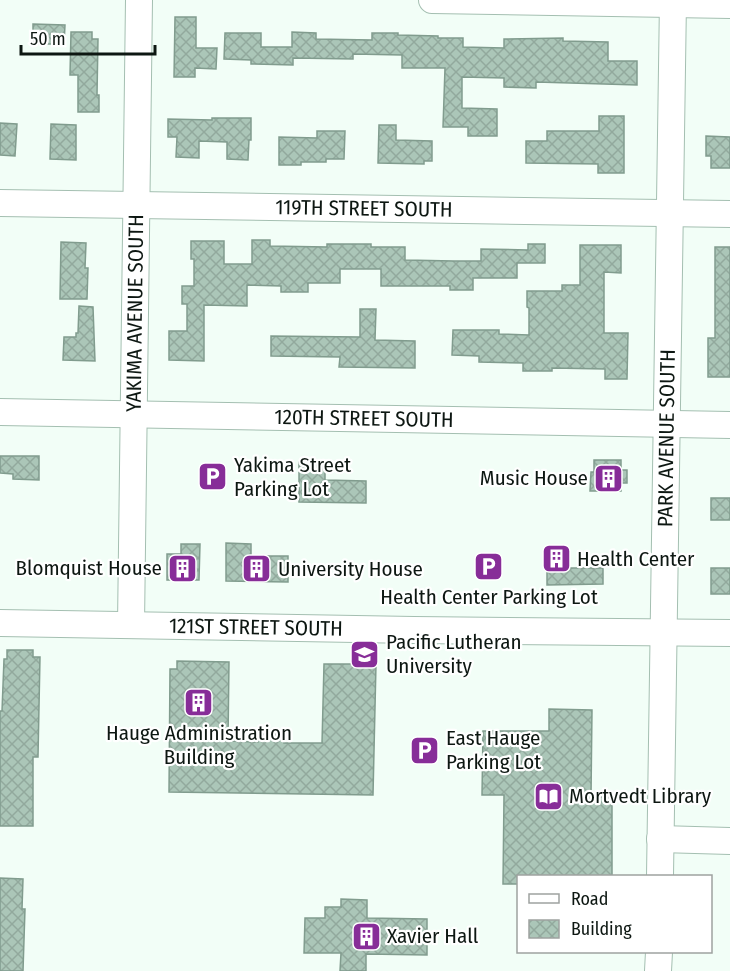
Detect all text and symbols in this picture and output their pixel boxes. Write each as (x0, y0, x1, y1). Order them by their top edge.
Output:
scale bar (21, 18, 154, 56)
text: 50 m (30, 28, 66, 50)
street label: 119TH STREET SOUTH (275, 194, 453, 223)
street label: YAKIMA AVENUE SOUTH (121, 214, 149, 412)
street label: PARK AVENUE SOUTH (652, 349, 681, 527)
street label: 120TH STREET SOUTH (274, 404, 454, 433)
place label: Yakima Street Parking Lot (234, 452, 351, 502)
parking icon: Yakima Street Parking Lot (197, 461, 229, 493)
building icon: Music House (593, 462, 625, 494)
place label: Music House (480, 465, 588, 491)
building icon: Health Center (540, 543, 572, 575)
place label: Health Center (577, 546, 695, 572)
parking icon: Health Center Parking Lot (473, 550, 505, 582)
building icon: Blomquist House (167, 552, 199, 584)
building icon: University House (241, 553, 273, 585)
place label: Blomquist House (15, 555, 162, 581)
place label: University House (278, 556, 423, 582)
place label: Health Center Parking Lot (380, 584, 598, 610)
street label: 121ST STREET SOUTH (169, 613, 343, 642)
place label: Pacific Lutheran University (386, 629, 522, 679)
school or university icon: Pacific Lutheran University (349, 638, 381, 670)
building icon: Hauge Administration Building (183, 686, 215, 718)
place label: Hauge Administration Building (106, 720, 292, 770)
place label: East Hauge Parking Lot (446, 725, 541, 775)
parking icon: East Hauge Parking Lot (409, 734, 441, 766)
library icon: Mortvedt Library (532, 780, 564, 812)
place label: Mortvedt Library (569, 783, 712, 809)
legend (517, 875, 712, 953)
text: Road (571, 888, 608, 910)
text: Building (571, 918, 632, 940)
building icon: Xavier Hall (350, 920, 382, 952)
place label: Xavier Hall (387, 923, 479, 949)

